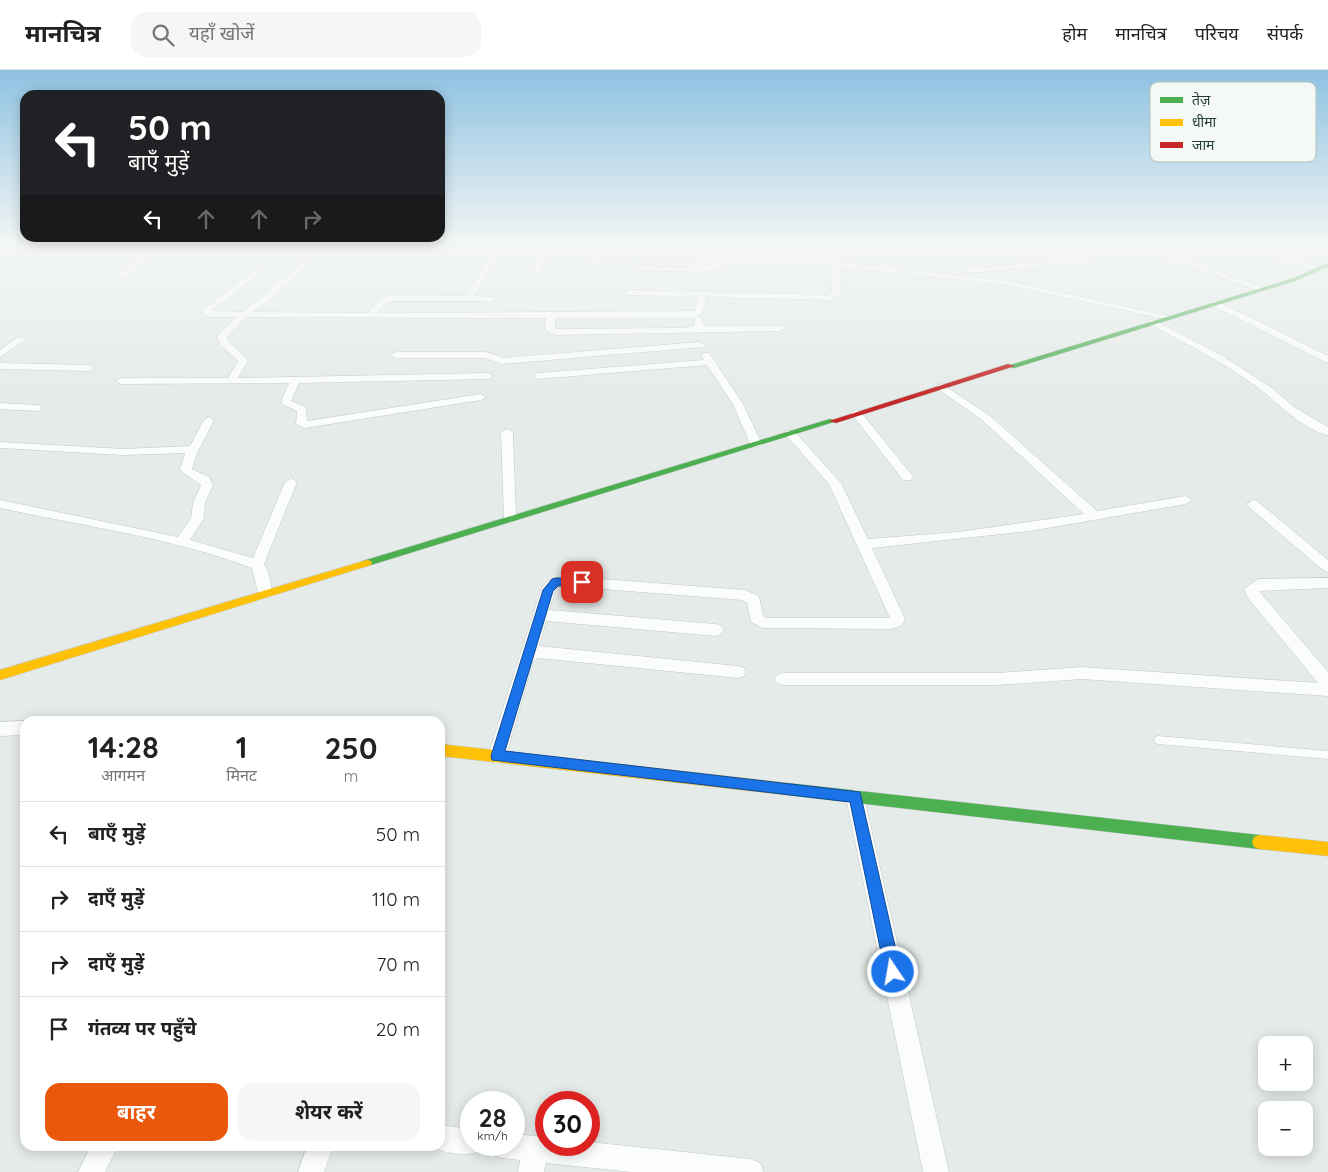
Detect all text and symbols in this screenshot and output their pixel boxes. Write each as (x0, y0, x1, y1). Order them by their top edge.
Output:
search box (131, 12, 481, 57)
text: मानचित्र (25, 18, 101, 48)
icon: search (149, 21, 177, 49)
text: यहाँ खोजें (189, 21, 254, 45)
text: होम (1062, 22, 1087, 45)
text: मानचित्र (1115, 22, 1167, 45)
text: परिचय (1195, 22, 1239, 45)
text: संपर्क (1267, 22, 1303, 45)
legend (1150, 82, 1316, 162)
text: तेज़ (1192, 91, 1211, 109)
text: 50 m (128, 105, 212, 149)
icon: left (45, 110, 110, 175)
text: धीमा (1192, 113, 1217, 131)
text: जाम (1192, 136, 1215, 154)
text: बाएँ मुड़ें (128, 148, 189, 176)
icon: left (139, 205, 167, 233)
icon: ahead (192, 205, 220, 233)
icon: ahead (245, 205, 273, 233)
icon: right (298, 205, 326, 233)
pin (561, 561, 603, 603)
icon: arrive (568, 568, 596, 596)
text: 14:28 (88, 728, 159, 766)
text: 1 (236, 728, 247, 766)
text: 250 (325, 729, 377, 767)
text: आगमन (101, 765, 145, 785)
text: मिनट (226, 765, 257, 785)
text: m (344, 766, 358, 786)
icon: left (45, 820, 73, 848)
text: बाएँ मुड़ें (88, 821, 145, 845)
text: 50 m (376, 822, 420, 846)
icon: right (45, 885, 73, 913)
text: दाएँ मुड़ें (88, 886, 144, 910)
text: 110 m (372, 887, 420, 911)
position arrow (866, 945, 918, 997)
icon: right (45, 950, 73, 978)
text: दाएँ मुड़ें (88, 951, 144, 975)
text: 70 m (376, 952, 420, 976)
icon: arrive (45, 1015, 73, 1043)
text: गंतव्य पर पहुँचे (88, 1016, 196, 1040)
text: 20 m (376, 1017, 420, 1041)
map controls (1258, 1036, 1313, 1156)
button: + (1258, 1036, 1313, 1091)
button: बाहर (45, 1083, 228, 1141)
button: शेयर करें (238, 1083, 420, 1141)
speed limit sign: 30 (535, 1091, 600, 1156)
button: − (1258, 1101, 1313, 1156)
text: 28 (479, 1102, 506, 1133)
text: km/h (477, 1128, 508, 1143)

